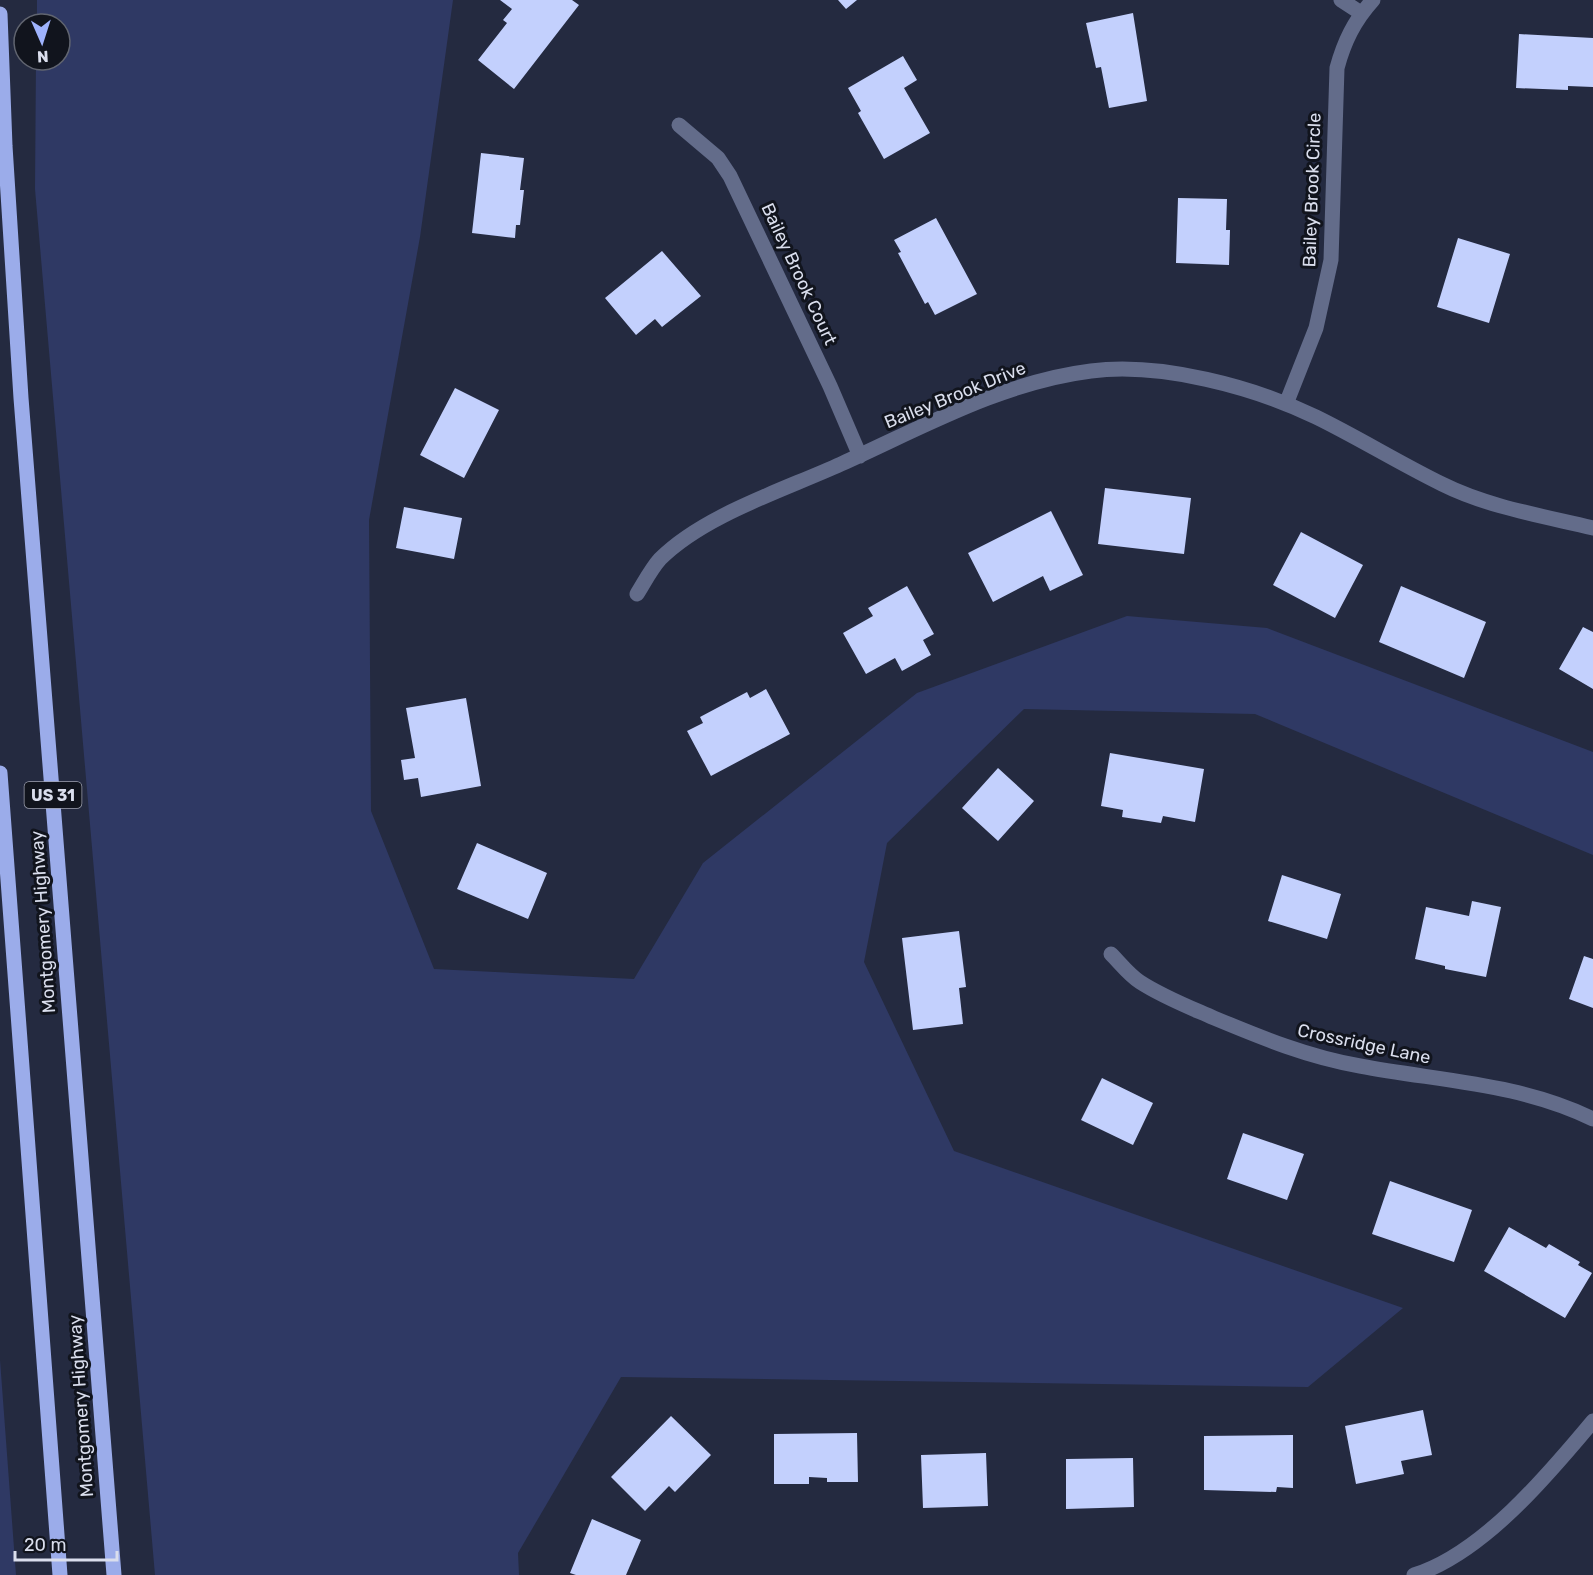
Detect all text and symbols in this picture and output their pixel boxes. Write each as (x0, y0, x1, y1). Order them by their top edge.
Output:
north arrow (12, 12, 72, 72)
text: N (37, 47, 49, 66)
street label: Bailey Brook Circle (1298, 112, 1326, 268)
street label: Bailey Brook Court (756, 199, 842, 349)
street label: Bailey Brook Drive (881, 357, 1029, 433)
road number: US 31 (25, 782, 82, 808)
street label: Montgomery Highway (26, 830, 60, 1014)
street label: Crossridge Lane (1295, 1019, 1433, 1069)
street label: Montgomery Highway (64, 1314, 98, 1498)
scale bar (15, 1524, 117, 1562)
text: 20 m (24, 1534, 66, 1556)

